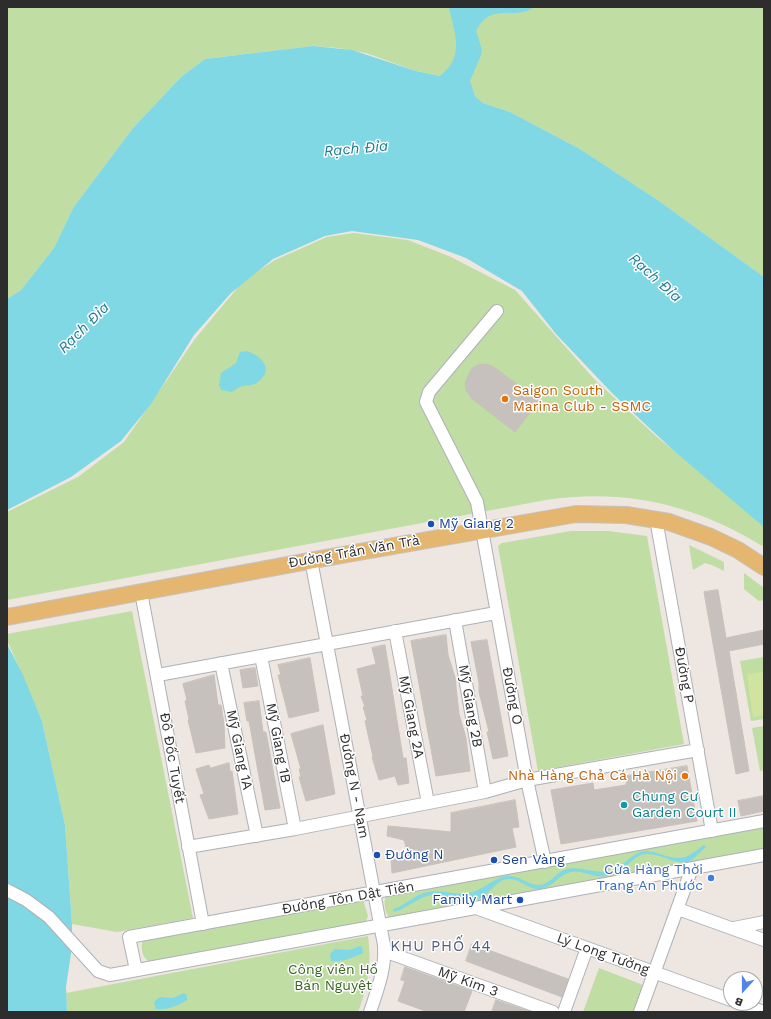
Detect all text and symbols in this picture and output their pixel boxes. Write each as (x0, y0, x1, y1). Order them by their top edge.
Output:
water label: Rạch Đỉa (323, 137, 389, 161)
water label: Rạch Đỉa (625, 250, 685, 306)
water label: Rạch Đỉa (55, 299, 113, 357)
place label: Saigon South Marina Club - SSMC (513, 383, 651, 416)
marker: Saigon South Marina Club - SSMC (500, 394, 510, 404)
place label: Mỹ Giang 2 (439, 516, 514, 532)
marker: Mỹ Giang 2 (426, 519, 436, 529)
street label: Đường Trần Văn Trà (287, 532, 421, 572)
street label: Đường P (671, 646, 697, 704)
street label: Mỹ Giang 2B (454, 663, 486, 749)
street label: Đường O (498, 666, 526, 726)
street label: Mỹ Giang 2A (395, 674, 427, 760)
street label: Mỹ Giang 1B (262, 702, 294, 784)
street label: Mỹ Giang 1A (222, 708, 256, 792)
street label: Đô Đốc Tuyết (156, 711, 188, 805)
street label: Đường N - Nam (336, 732, 372, 840)
place label: Nhà Hàng Chả Cá Hà Nội (508, 768, 677, 784)
marker: Nhà Hàng Chả Cá Hà Nội (680, 771, 690, 781)
place label: Chung Cư Garden Court II (632, 789, 737, 822)
marker: Chung Cư Garden Court II (619, 800, 629, 810)
place label: Đường N (385, 847, 444, 863)
marker: Đường N (372, 850, 382, 860)
place label: Sen Vàng (502, 852, 565, 868)
marker: Sen Vàng (489, 855, 499, 865)
place label: Cửa Hàng Thời Trang An Phước (596, 862, 703, 894)
marker: Cửa Hàng Thời Trang An Phước (706, 873, 716, 883)
street label: Đường Tôn Dật Tiên (281, 878, 415, 918)
place label: Family Mart (432, 892, 512, 908)
marker: Family Mart (515, 895, 525, 905)
street label: Lý Long Tường (554, 929, 652, 979)
district label: KHU PHỐ 44 (390, 938, 492, 956)
park label: Công viên Hồ Bán Nguyệt (288, 962, 378, 994)
street label: Mỹ Kim 3 (435, 963, 501, 1001)
north arrow (723, 971, 763, 1011)
text: B (733, 994, 745, 1009)

